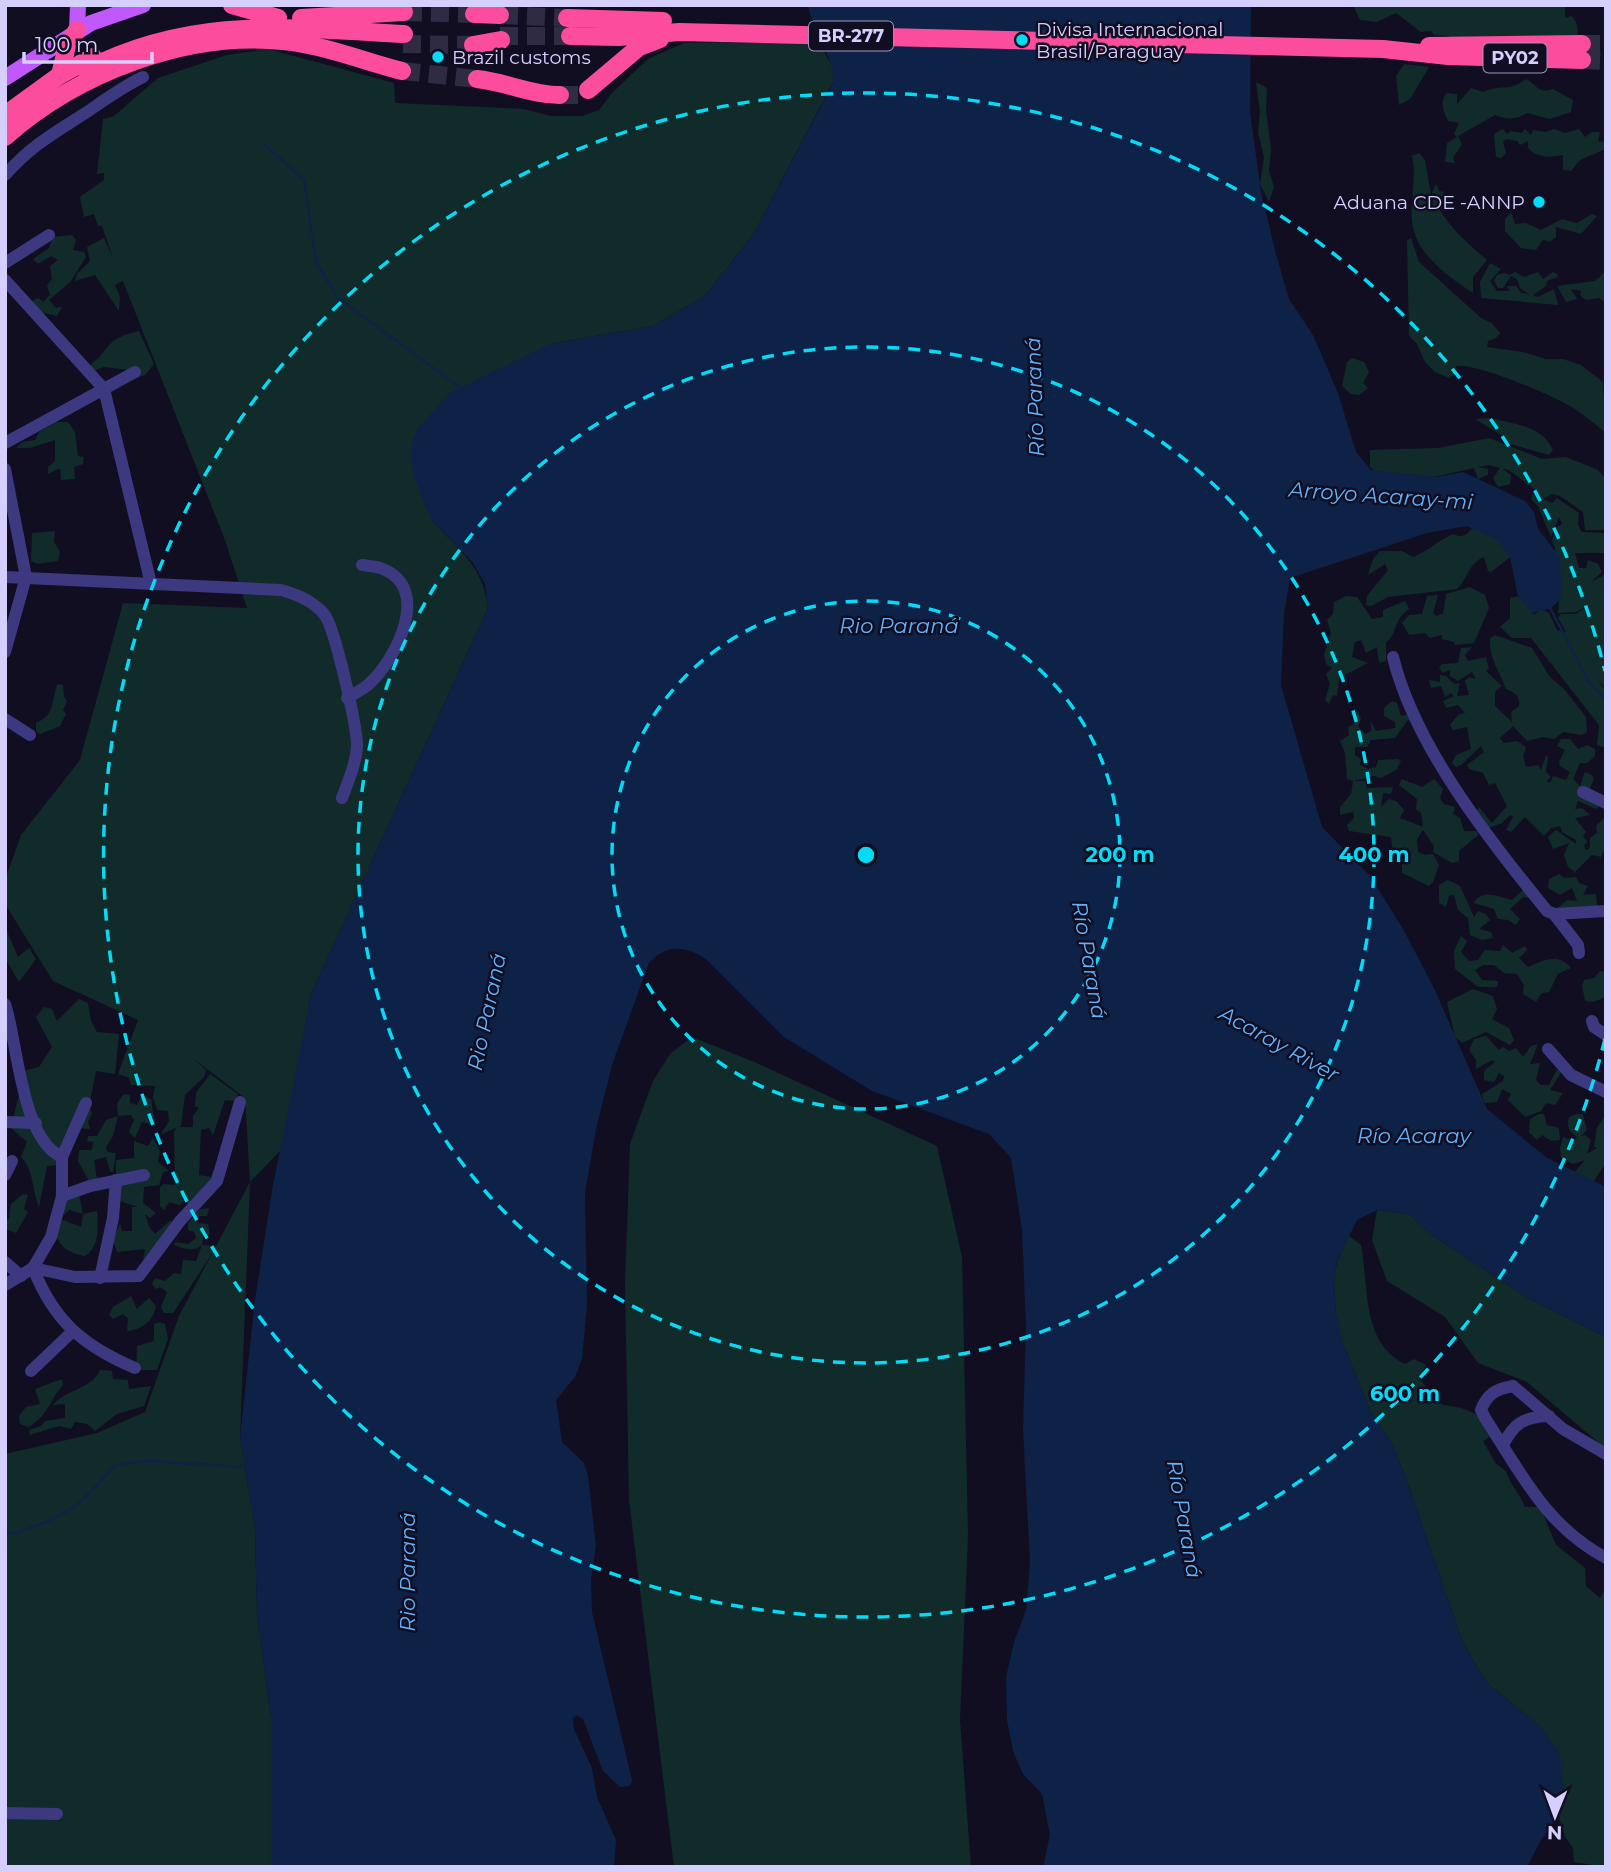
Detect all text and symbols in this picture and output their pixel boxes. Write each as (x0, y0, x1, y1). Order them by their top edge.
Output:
place label: Divisa Internacional Brasil/Paraguay (1036, 18, 1223, 63)
scale bar (24, 21, 152, 65)
road number: BR-277 (809, 22, 893, 51)
text: 100 m (35, 32, 98, 57)
marker: Divisa Internacional Brasil/Paraguay (1014, 32, 1030, 48)
road number: PY02 (1484, 44, 1546, 72)
place label: Brazil customs (452, 46, 591, 69)
marker: Brazil customs (430, 49, 446, 65)
place label: Aduana CDE -ANNP (1334, 191, 1525, 214)
marker: Aduana CDE -ANNP (1531, 194, 1547, 210)
water label: Río Paraná (1020, 337, 1049, 457)
water label: Arroyo Acaray-mi (1286, 476, 1474, 514)
water label: Rio Paraná (839, 613, 959, 638)
text: 200 m (1086, 842, 1154, 867)
text: 400 m (1339, 842, 1409, 867)
centre of rings (854, 843, 878, 867)
water label: Río Paraná (1067, 899, 1112, 1021)
water label: Rio Paraná (462, 951, 511, 1073)
water label: Acaray River (1213, 999, 1344, 1087)
water label: Río Acaray (1357, 1123, 1473, 1148)
text: 600 m (1370, 1381, 1440, 1406)
water label: Río Paraná (1162, 1458, 1207, 1580)
water label: Rio Paraná (395, 1512, 420, 1632)
north arrow (1520, 1781, 1590, 1851)
text: N (1547, 1821, 1563, 1844)

